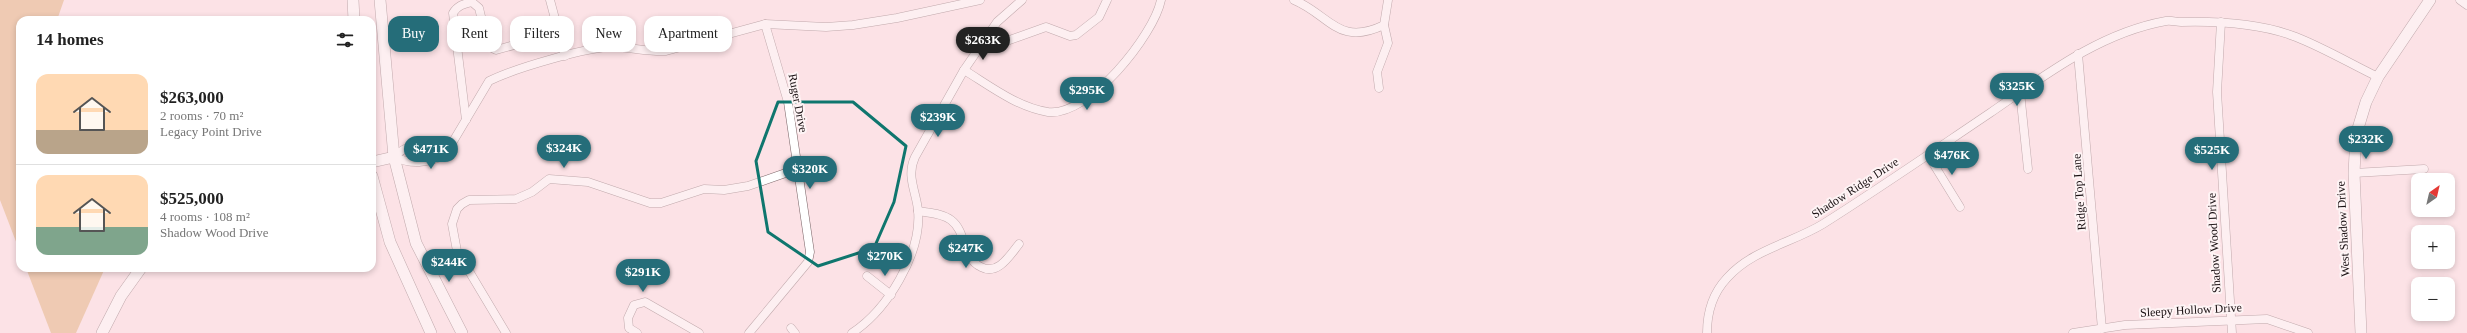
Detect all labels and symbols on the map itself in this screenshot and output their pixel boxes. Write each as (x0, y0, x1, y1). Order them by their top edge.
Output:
pin: $263K (955, 27, 1011, 61)
street label: Ruger Drive (785, 72, 811, 134)
pin: $325K (1989, 73, 2045, 107)
pin: $295K (1059, 77, 1115, 111)
pin: $239K (910, 104, 966, 138)
pin: $232K (2338, 126, 2394, 160)
pin: $324K (536, 135, 592, 169)
pin: $471K (403, 136, 459, 170)
pin: $525K (2184, 137, 2240, 171)
pin: $476K (1924, 142, 1980, 176)
street label: Ridge Top Lane (2069, 153, 2089, 231)
street label: Shadow Ridge Drive (1809, 155, 1901, 221)
pin: $320K (782, 156, 838, 190)
north arrow (2411, 173, 2455, 217)
street label: West Shadow Drive (2334, 181, 2352, 277)
street label: Shadow Wood Drive (2204, 193, 2224, 293)
pin: $247K (938, 235, 994, 269)
pin: $270K (857, 243, 913, 277)
pin: $244K (421, 249, 477, 283)
pin: $291K (615, 259, 671, 293)
street label: Sleepy Hollow Drive (2140, 300, 2242, 320)

